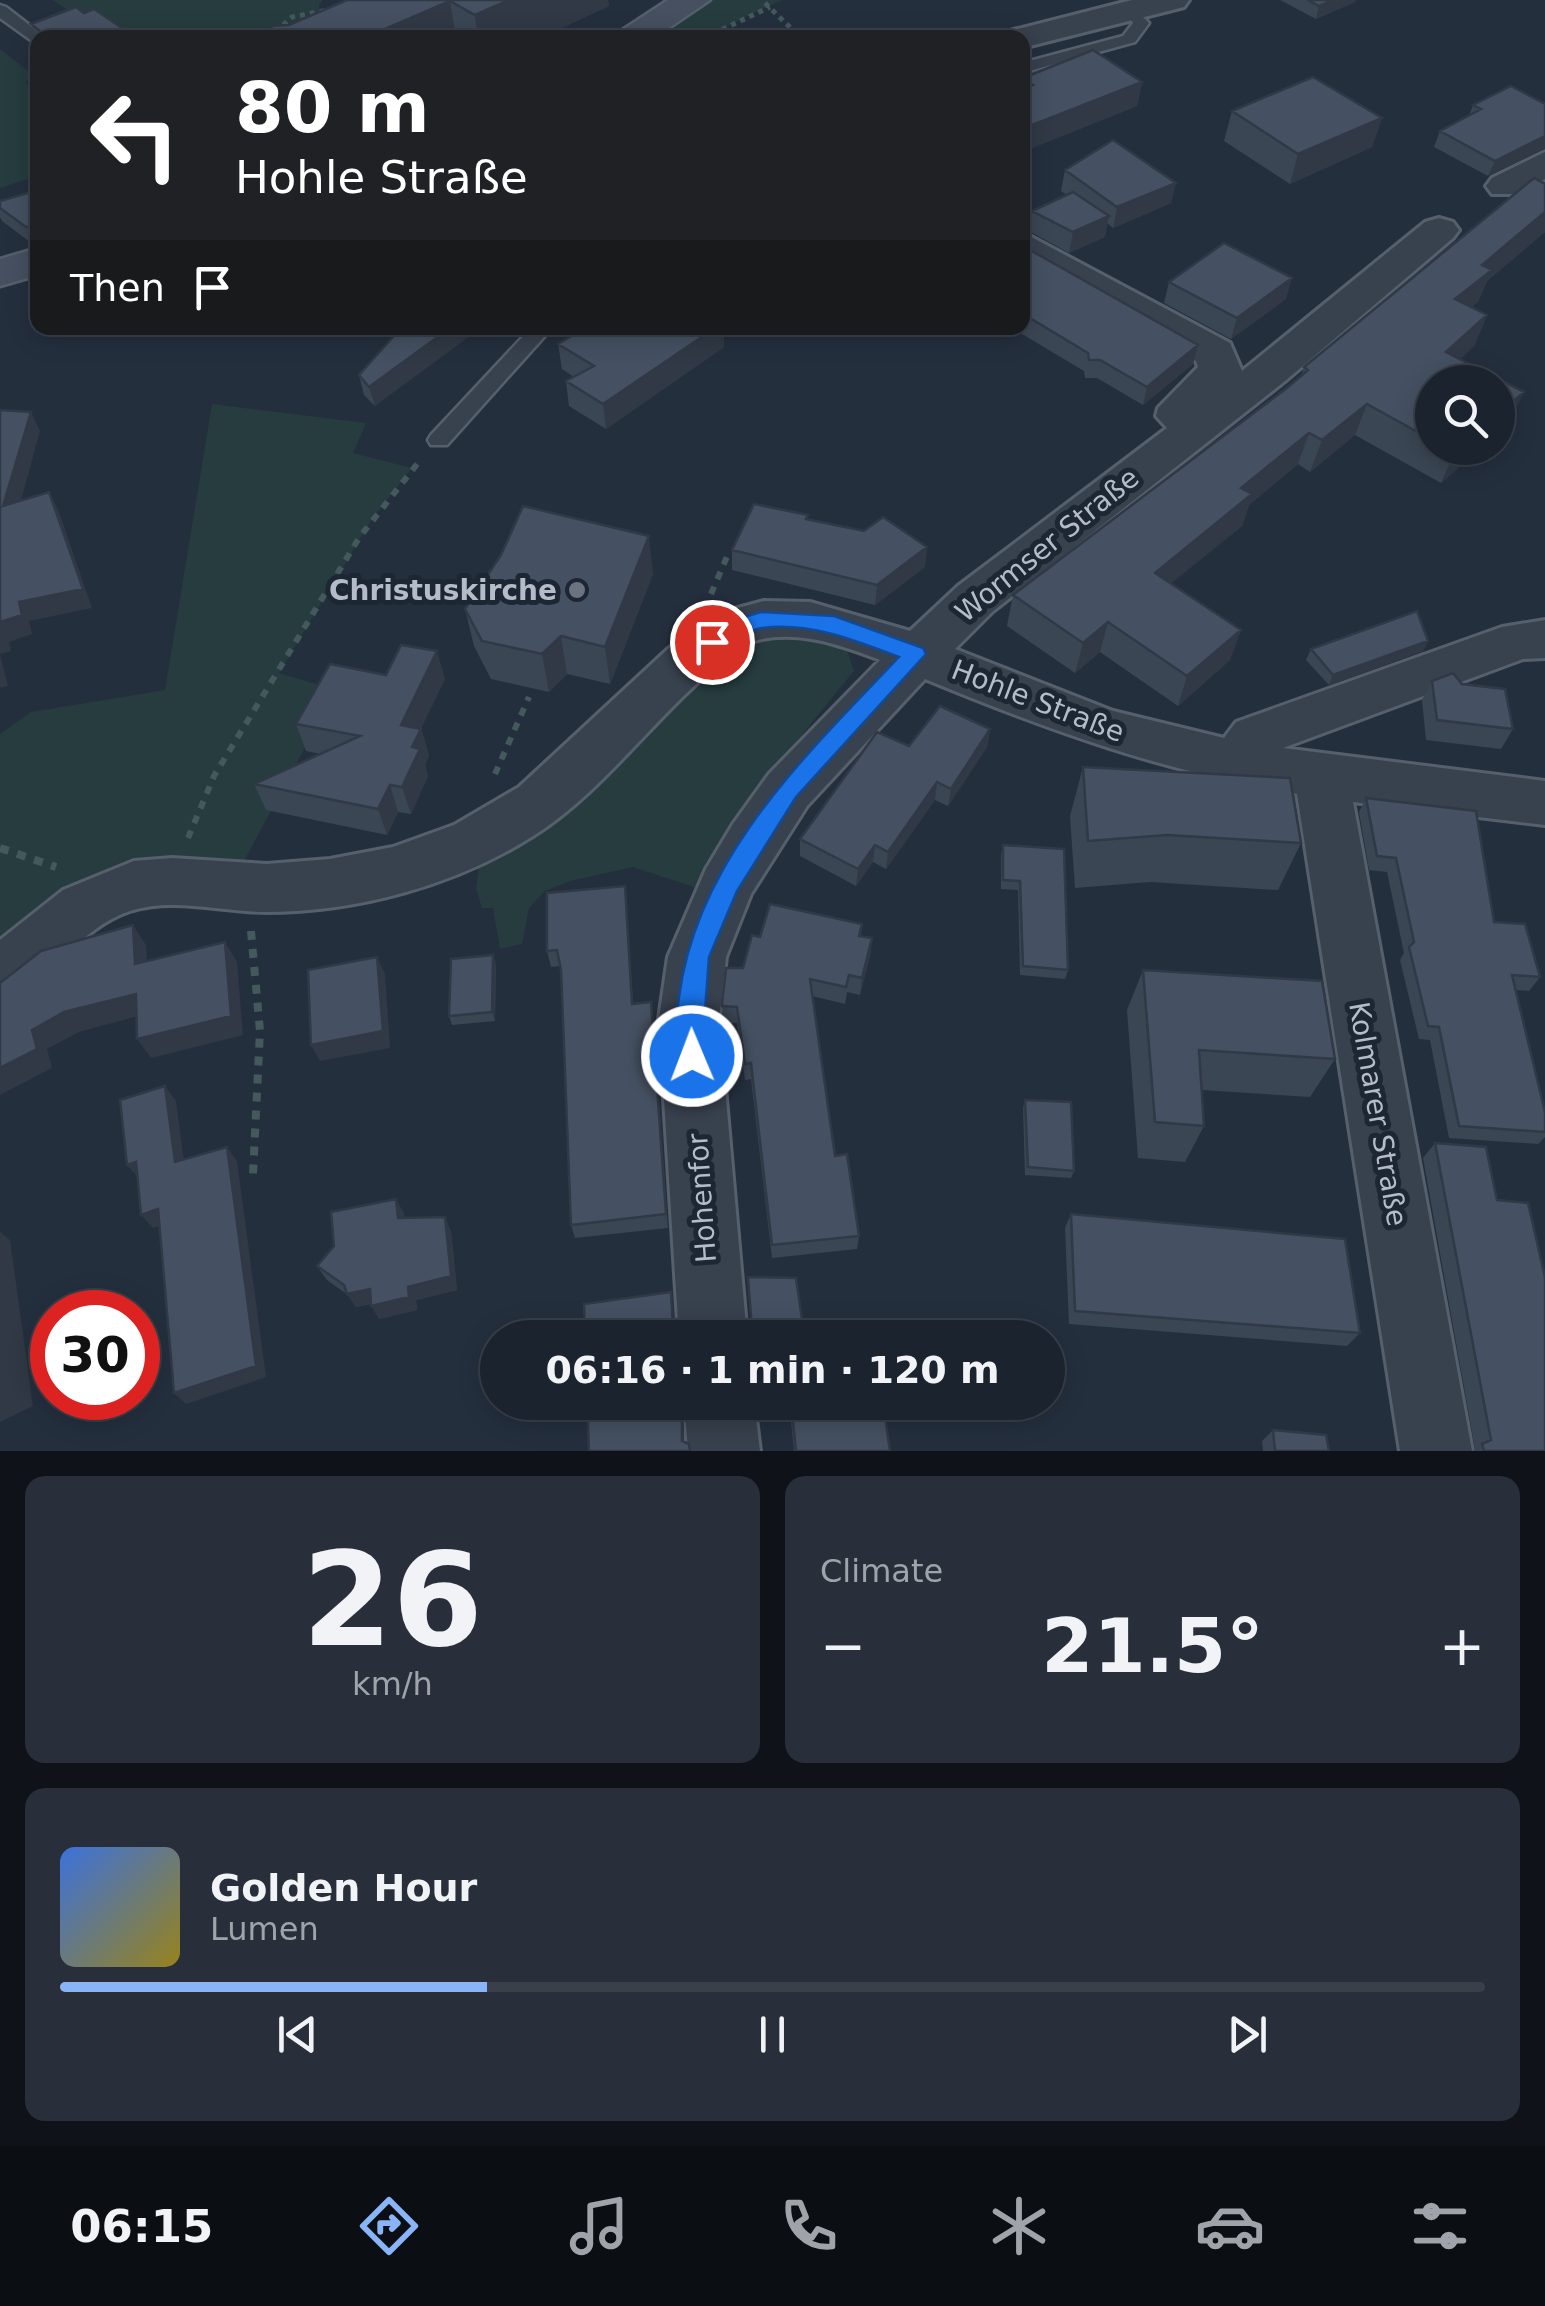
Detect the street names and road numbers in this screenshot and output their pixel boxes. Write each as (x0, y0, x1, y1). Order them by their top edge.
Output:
street label: Wormser Straße (949, 461, 1145, 629)
street label: Hohle Straße (947, 653, 1129, 749)
street label: Kolmarer Straße (1342, 999, 1414, 1229)
street label: Hohenfor (681, 1132, 723, 1264)

